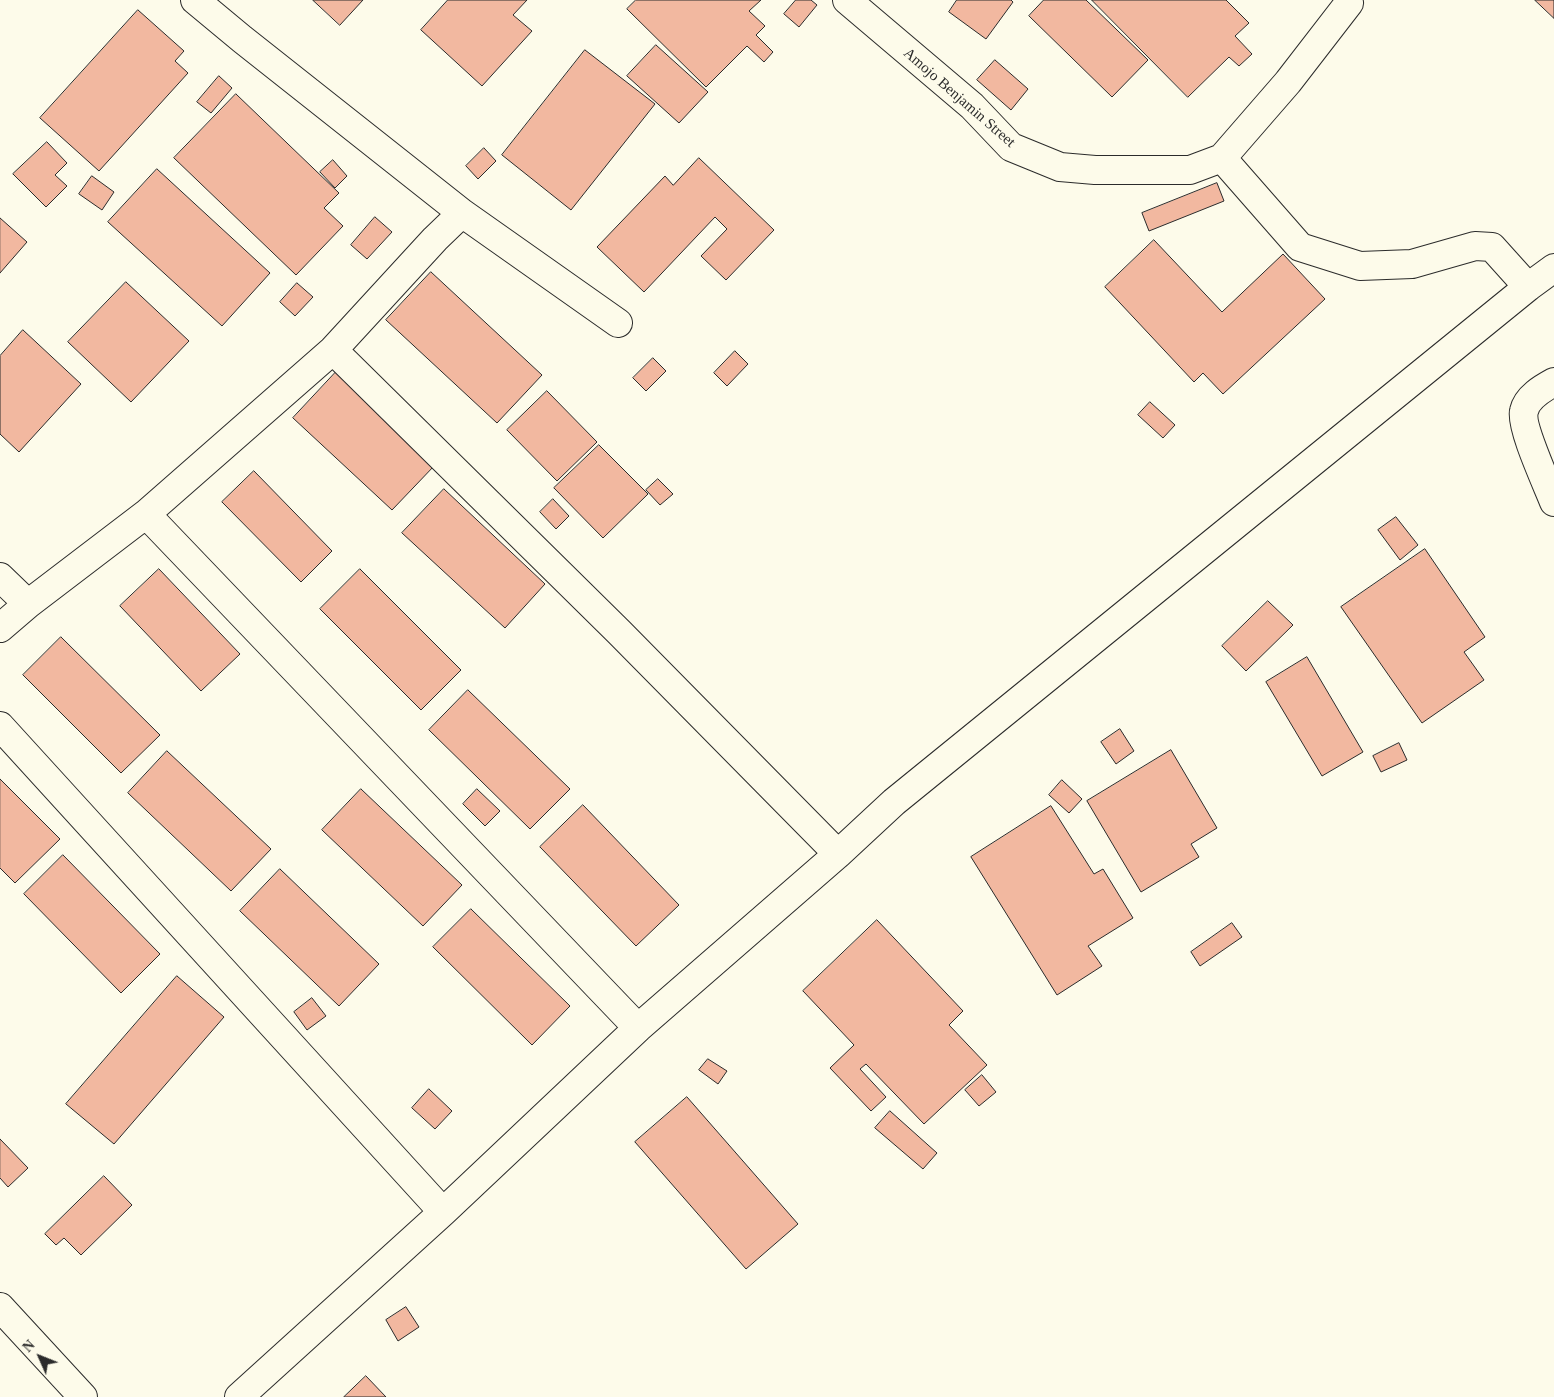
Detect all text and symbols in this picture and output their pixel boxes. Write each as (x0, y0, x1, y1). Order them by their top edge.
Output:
street label: Amojo Benjamin Street (899, 44, 1019, 152)
north arrow (15, 1332, 65, 1382)
text: N (20, 1337, 38, 1355)

